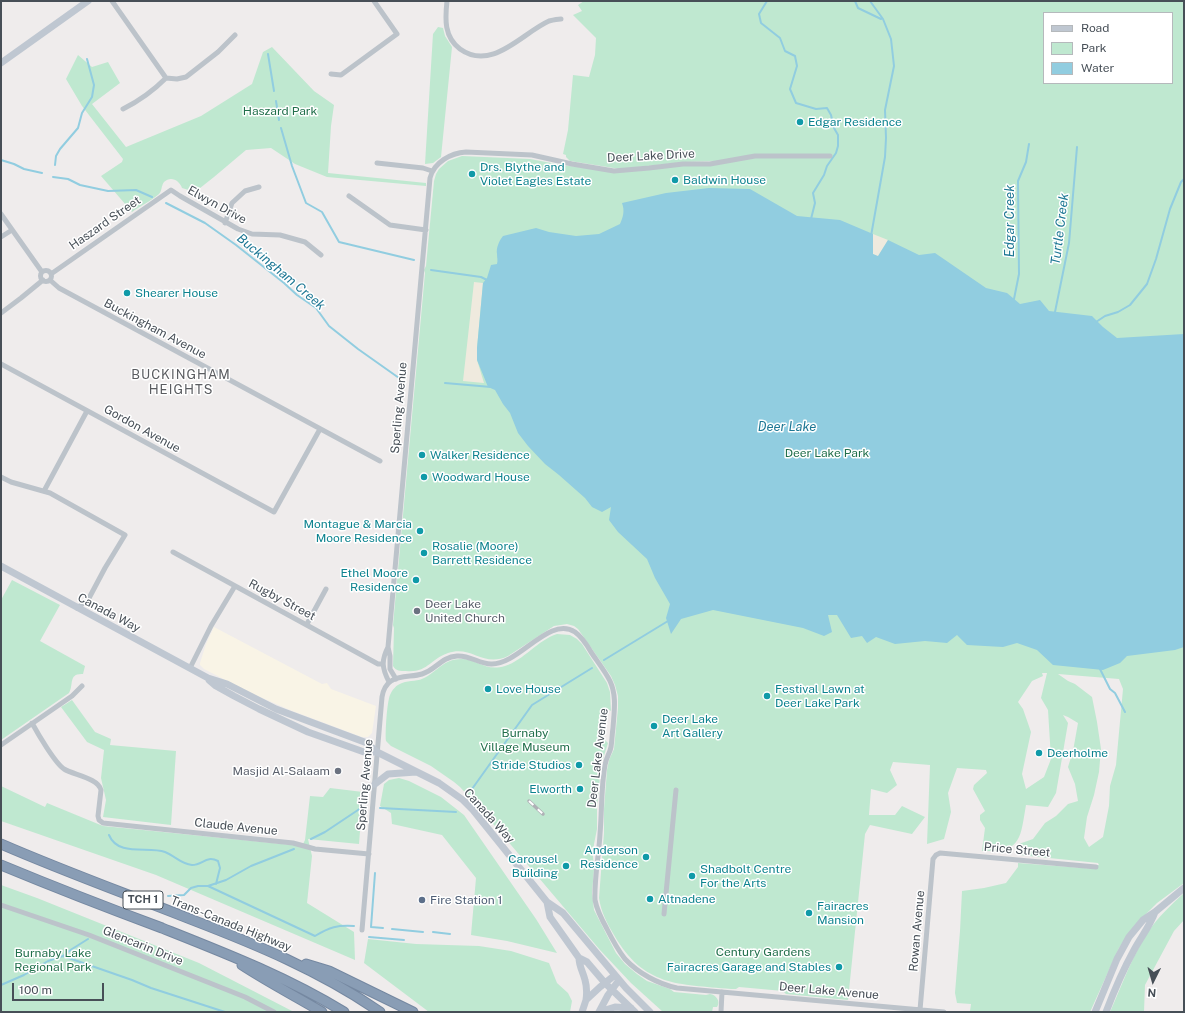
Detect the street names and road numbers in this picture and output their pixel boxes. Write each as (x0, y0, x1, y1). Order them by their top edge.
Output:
street label: Deer Lake Drive (607, 147, 695, 165)
street label: Elwyn Drive (185, 183, 249, 227)
street label: Haszard Street (66, 193, 144, 253)
street label: Buckingham Avenue (101, 296, 209, 362)
street label: Sperling Avenue (388, 362, 410, 454)
street label: Gordon Avenue (101, 402, 183, 456)
street label: Rugby Street (246, 576, 318, 624)
street label: Canada Way (75, 590, 143, 636)
street label: Deer Lake Avenue (585, 707, 611, 809)
street label: Sperling Avenue (354, 739, 376, 831)
street label: Canada Way (461, 786, 517, 846)
street label: Claude Avenue (194, 815, 278, 839)
street label: Price Street (983, 840, 1051, 860)
street label: Rowan Avenue (906, 890, 928, 972)
road number: TCH 1 (123, 891, 163, 909)
street label: Trans-Canada Highway (168, 893, 294, 955)
street label: Glencarin Drive (101, 923, 185, 969)
street label: Deer Lake Avenue (778, 979, 880, 1003)

